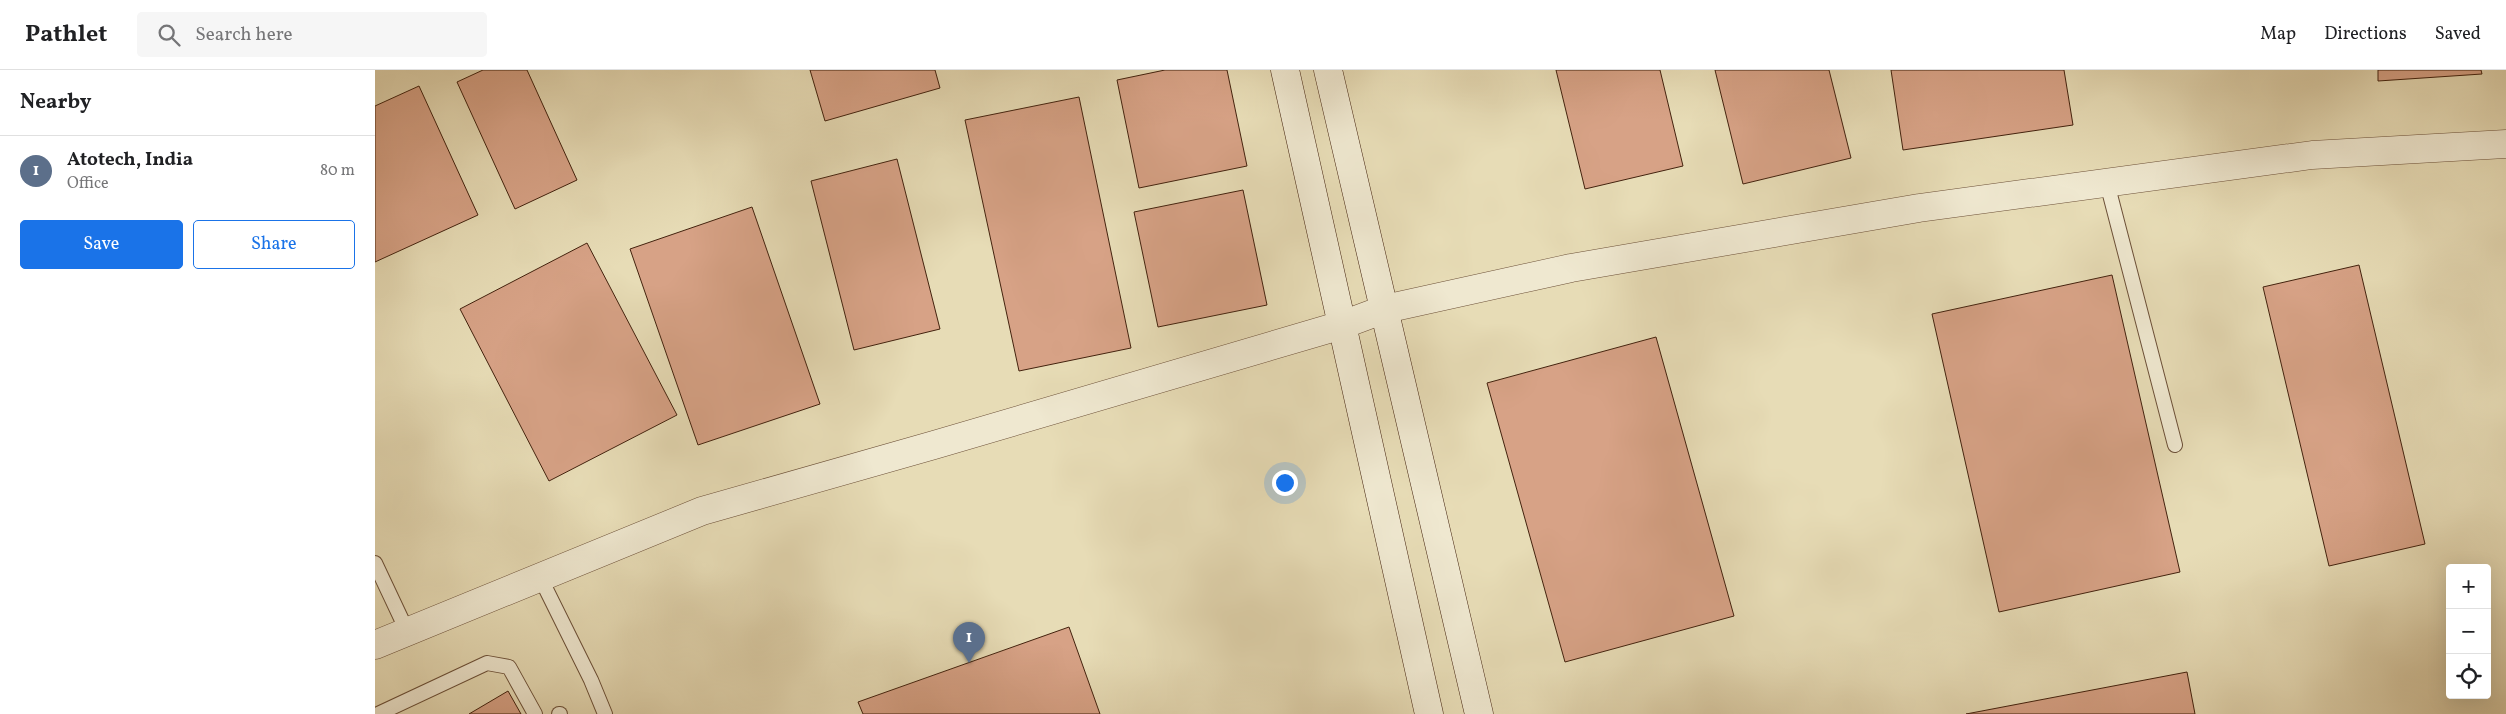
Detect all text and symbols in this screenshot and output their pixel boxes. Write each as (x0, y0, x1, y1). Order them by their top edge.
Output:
search box (137, 12, 487, 57)
text: Pathlet (25, 18, 107, 52)
icon: search (155, 21, 183, 49)
text: Search here (195, 22, 293, 48)
text: Map (2260, 22, 2296, 47)
text: Directions (2324, 22, 2407, 47)
text: Saved (2435, 22, 2481, 47)
text: Nearby (20, 88, 91, 117)
text: Atotech, India (67, 147, 193, 173)
text: 1 (33, 160, 39, 182)
text: 80 m (320, 160, 355, 182)
text: Office (67, 173, 109, 195)
button: Save (20, 220, 183, 269)
button: Share (193, 220, 355, 269)
your location (1272, 470, 1298, 496)
map controls (2446, 564, 2491, 699)
button: + (2446, 564, 2491, 609)
button: − (2446, 609, 2491, 654)
pin: 1 (953, 622, 985, 663)
button: locate (2446, 654, 2491, 699)

